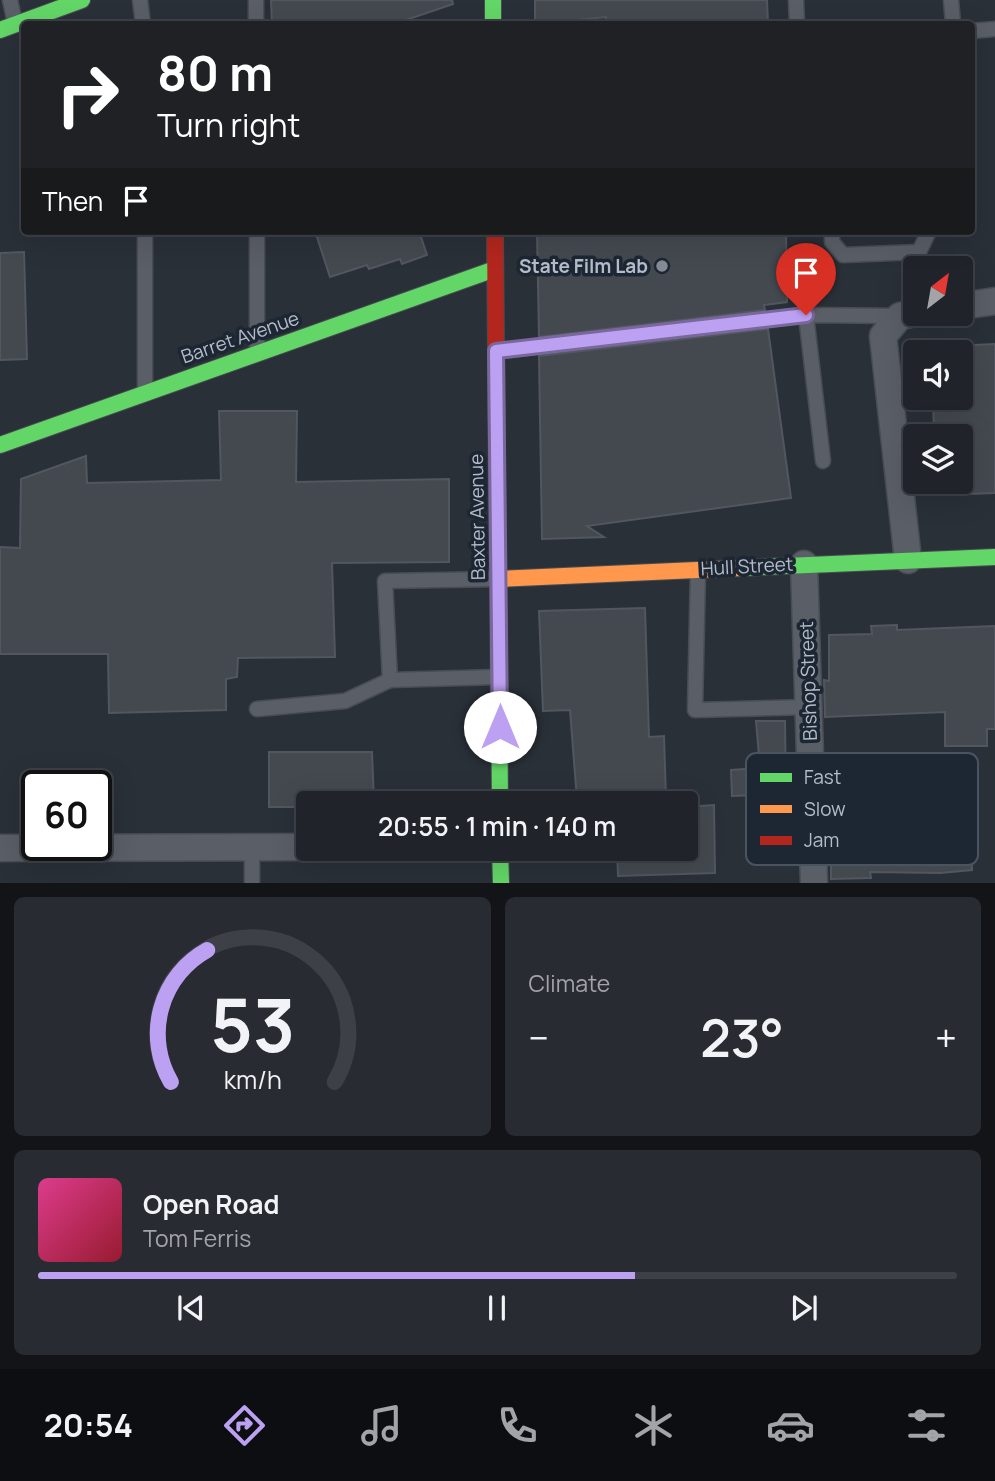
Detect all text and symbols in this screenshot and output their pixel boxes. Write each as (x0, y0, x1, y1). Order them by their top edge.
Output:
text: 80 m (157, 39, 273, 106)
icon: right (42, 49, 133, 140)
text: Turn right (157, 103, 300, 147)
icon: arrive (117, 182, 155, 220)
text: Then (42, 183, 103, 219)
pin (776, 243, 836, 315)
place label: State Film Lab (519, 253, 648, 279)
icon: arrive (787, 254, 825, 292)
north arrow (903, 256, 973, 326)
map controls (903, 256, 973, 494)
marker: State Film Lab (654, 258, 670, 274)
street label: Barret Avenue (177, 305, 303, 369)
button: sound (903, 340, 973, 410)
button: layers (903, 424, 973, 494)
street label: Baxter Avenue (463, 454, 491, 580)
street label: Hull Street (700, 551, 794, 581)
street label: Bishop Street (793, 621, 823, 741)
position arrow (463, 690, 537, 764)
legend (746, 753, 978, 865)
text: Fast (804, 764, 841, 790)
speed limit sign: 60 (21, 770, 112, 861)
text: Slow (804, 796, 846, 822)
text: 20:55 · 1 min · 140 m (378, 808, 616, 844)
text: Jam (804, 827, 839, 853)
text: Climate (529, 967, 610, 999)
text: 53 (210, 975, 295, 1075)
text: 23° (700, 1002, 784, 1073)
text: − (529, 1011, 549, 1063)
text: + (935, 1011, 957, 1063)
text: km/h (223, 1062, 281, 1097)
text: Open Road (143, 1186, 279, 1222)
text: Tom Ferris (143, 1222, 251, 1254)
icon: previous (172, 1289, 210, 1327)
icon: pause (478, 1289, 516, 1327)
icon: next (785, 1289, 823, 1327)
icon: directions (220, 1401, 269, 1450)
icon: music (357, 1401, 406, 1450)
icon: phone (493, 1401, 542, 1450)
icon: climate (629, 1401, 678, 1450)
icon: car (766, 1401, 815, 1450)
icon: filters (902, 1401, 951, 1450)
text: 20:54 (44, 1403, 133, 1447)

